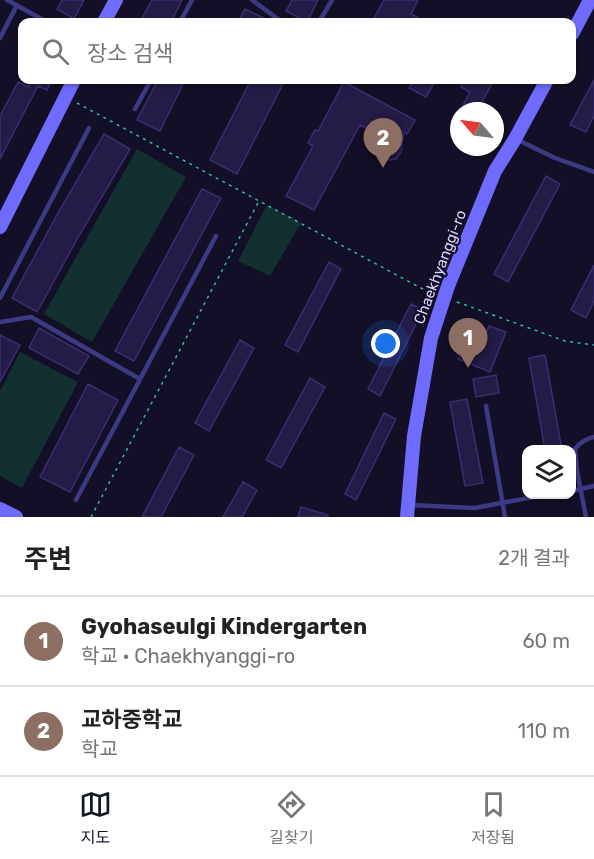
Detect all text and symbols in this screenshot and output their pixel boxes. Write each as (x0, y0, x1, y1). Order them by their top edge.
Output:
search box (18, 18, 576, 84)
icon: search (39, 35, 72, 68)
text: 장소 검색 (87, 40, 173, 67)
north arrow (450, 102, 504, 156)
pin: 2 (364, 118, 403, 168)
street label: Chaekhyanggi-ro (410, 207, 470, 327)
pin: 1 (448, 318, 488, 368)
your location (371, 329, 400, 358)
map controls (522, 445, 576, 499)
button: layers (522, 445, 576, 499)
text: 주변 (24, 544, 72, 575)
text: 2개 결과 (498, 546, 570, 570)
text: Gyohaseulgi Kindergarten (81, 613, 367, 640)
text: 1 (39, 629, 48, 653)
text: 60 m (523, 629, 570, 653)
text: 학교 · Chaekhyanggi-ro (81, 644, 295, 668)
text: 교하중학교 (81, 706, 182, 733)
text: 2 (37, 719, 50, 743)
text: 110 m (518, 719, 570, 743)
text: 학교 (81, 737, 118, 761)
tab: 지도 (79, 788, 112, 848)
tab: 길찾기 (269, 788, 313, 848)
tab: 저장됨 (471, 788, 515, 848)

